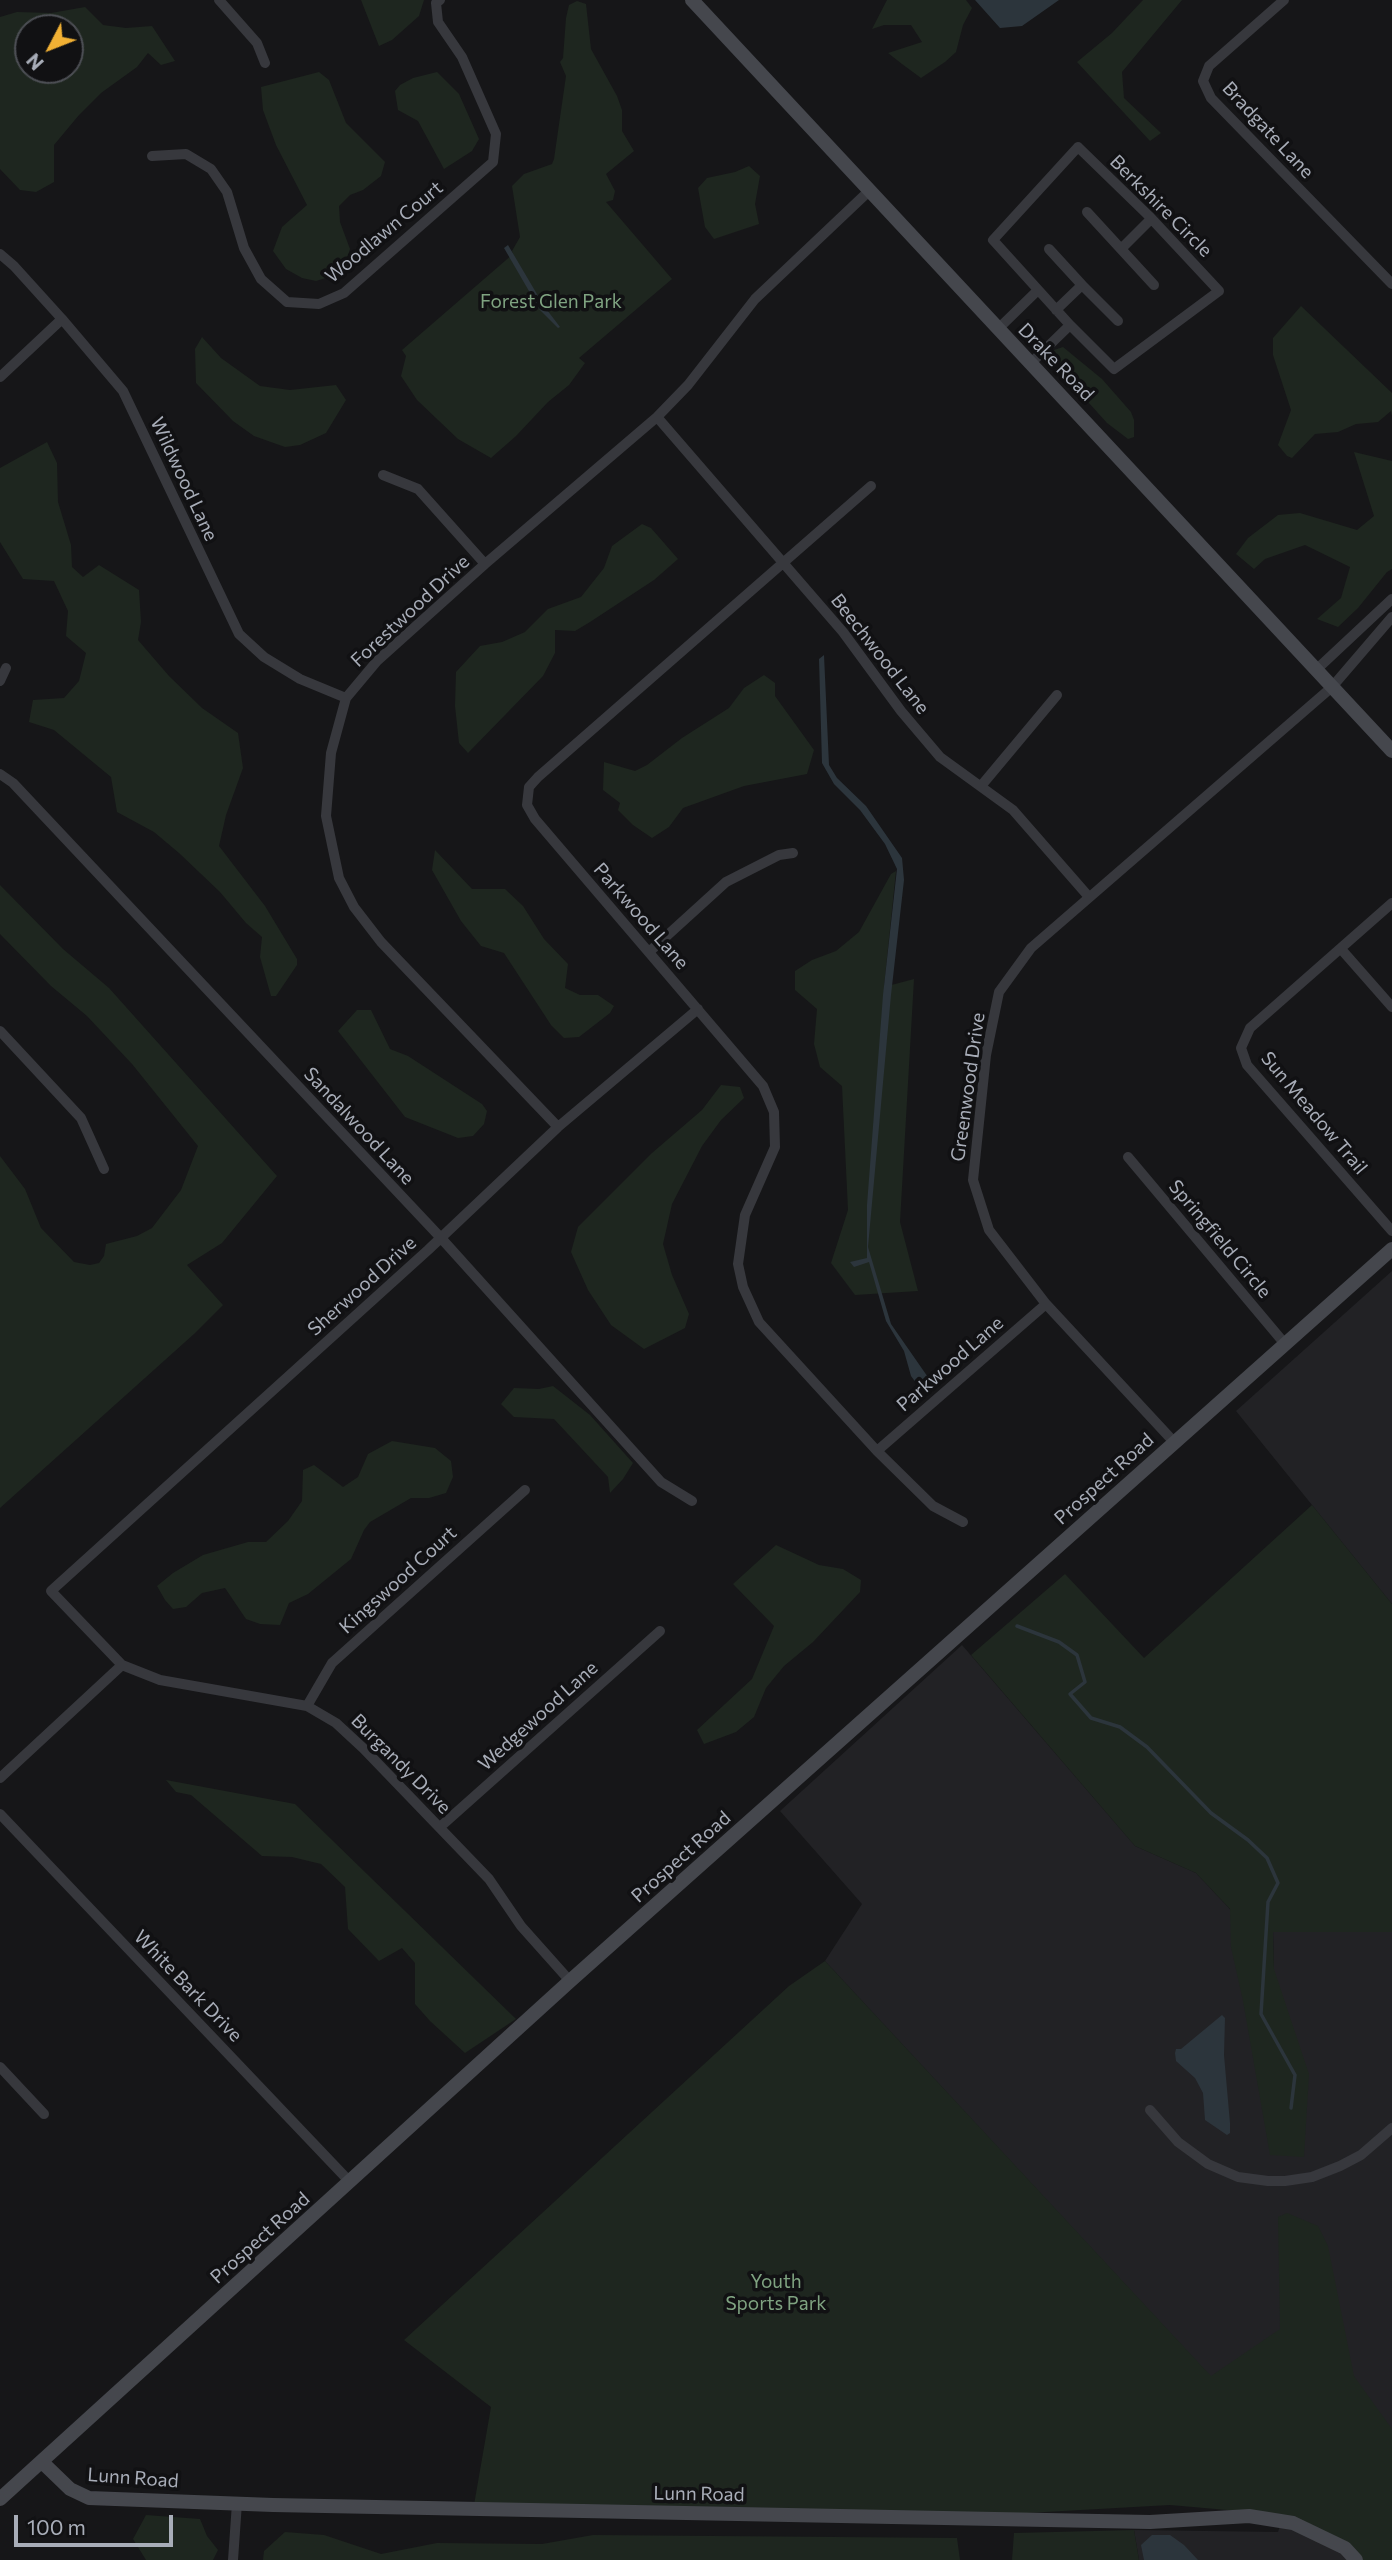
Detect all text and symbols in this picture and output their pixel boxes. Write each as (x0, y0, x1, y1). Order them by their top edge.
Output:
north arrow (14, 14, 84, 84)
text: N (21, 49, 48, 75)
street label: Bradgate Lane (1217, 77, 1319, 183)
street label: Berkshire Circle (1105, 150, 1217, 262)
street label: Woodlawn Court (321, 176, 447, 288)
park label: Forest Glen Park (480, 291, 622, 313)
street label: Drake Road (1013, 318, 1099, 406)
street label: Wildwood Lane (145, 413, 223, 545)
street label: Forestwood Drive (346, 550, 474, 672)
street label: Beechwood Lane (826, 589, 934, 719)
street label: Parkwood Lane (589, 858, 693, 974)
street label: Greenwood Drive (946, 1011, 990, 1163)
street label: Sun Meadow Trail (1256, 1047, 1372, 1179)
street label: Sandalwood Lane (299, 1063, 419, 1189)
street label: Springfield Circle (1164, 1175, 1276, 1303)
street label: Sherwood Drive (303, 1231, 421, 1341)
street label: Parkwood Lane (892, 1312, 1008, 1416)
street label: Prospect Road (1050, 1429, 1158, 1529)
street label: Kingswood Court (335, 1521, 461, 1639)
street label: Wedgewood Lane (474, 1656, 602, 1776)
street label: Burgandy Drive (346, 1709, 456, 1819)
street label: Prospect Road (627, 1807, 735, 1907)
street label: White Bark Drive (129, 1926, 247, 2046)
street label: Prospect Road (206, 2188, 314, 2288)
park label: Youth Sports Park (725, 2271, 827, 2315)
street label: Lunn Road (87, 2463, 179, 2493)
street label: Lunn Road (653, 2482, 745, 2506)
scale bar (18, 2500, 177, 2544)
text: 100 m (27, 2514, 86, 2539)

